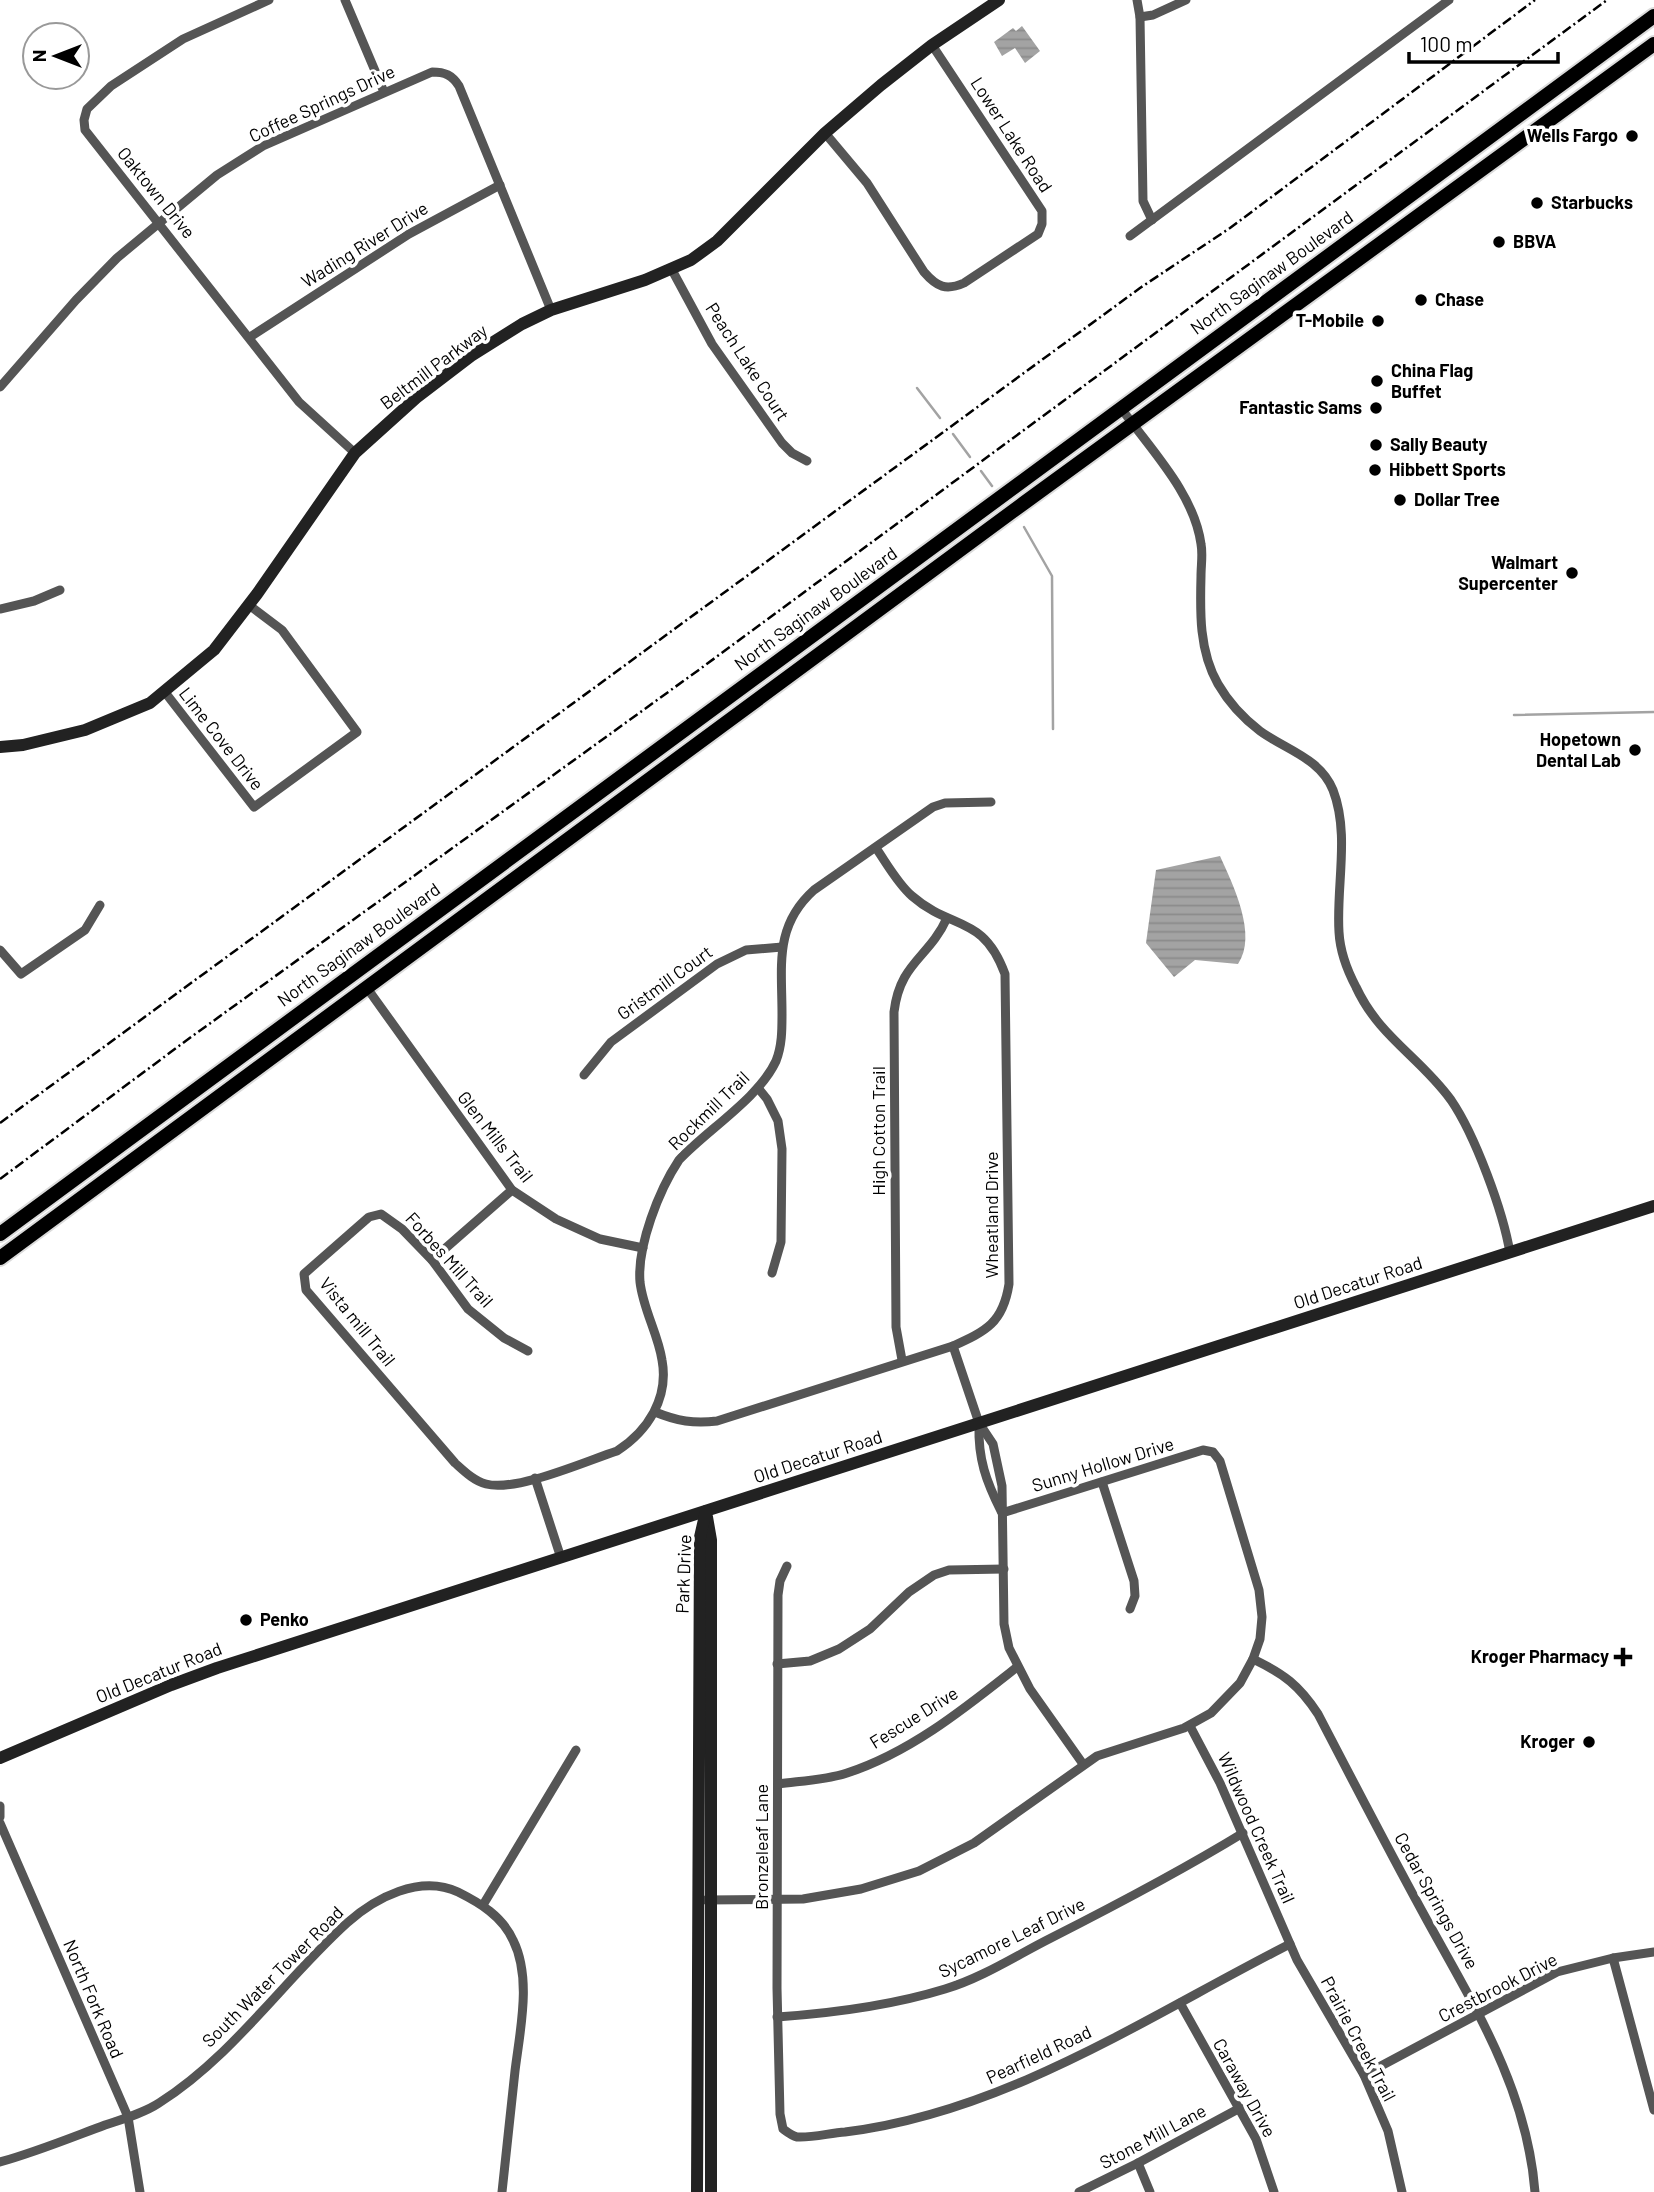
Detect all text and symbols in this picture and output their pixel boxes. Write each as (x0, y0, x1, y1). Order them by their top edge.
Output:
north arrow (21, 21, 91, 91)
scale bar (1409, 21, 1558, 65)
text: 100 m (1420, 31, 1473, 56)
text: N (27, 50, 50, 62)
street label: Coffee Springs Drive (245, 60, 398, 147)
street label: Lower Lake Road (966, 73, 1057, 196)
place label: Wells Fargo (1527, 124, 1618, 146)
marker: Wells Fargo (1624, 128, 1640, 144)
street label: Oaktown Drive (113, 142, 200, 243)
place label: Starbucks (1551, 191, 1633, 213)
marker: Starbucks (1529, 195, 1545, 211)
street label: Wading River Drive (297, 196, 432, 292)
street label: North Saginaw Boulevard (1186, 206, 1357, 339)
place label: BBVA (1513, 230, 1556, 252)
marker: BBVA (1491, 234, 1507, 250)
place label: Chase (1435, 288, 1484, 310)
marker: Chase (1413, 292, 1429, 308)
street label: Peach Lake Court (701, 298, 794, 425)
place label: T-Mobile (1296, 309, 1364, 331)
marker: T-Mobile (1370, 313, 1386, 329)
street label: Beltmill Parkway (375, 319, 491, 414)
place label: China Flag Buffet (1391, 359, 1473, 402)
marker: China Flag Buffet (1369, 373, 1385, 389)
place label: Fantastic Sams (1239, 396, 1362, 418)
marker: Fantastic Sams (1368, 400, 1384, 416)
place label: Sally Beauty (1390, 433, 1488, 455)
marker: Sally Beauty (1368, 437, 1384, 453)
place label: Hibbett Sports (1389, 458, 1506, 480)
marker: Hibbett Sports (1367, 462, 1383, 478)
place label: Dollar Tree (1414, 488, 1500, 510)
marker: Dollar Tree (1392, 492, 1408, 508)
street label: North Saginaw Boulevard (730, 542, 901, 675)
place label: Walmart Supercenter (1458, 551, 1558, 594)
marker: Walmart Supercenter (1564, 565, 1580, 581)
street label: Lime Cove Drive (175, 682, 269, 794)
place label: Hopetown Dental Lab (1536, 728, 1621, 771)
marker: Hopetown Dental Lab (1627, 742, 1643, 758)
street label: North Saginaw Boulevard (273, 878, 444, 1011)
street label: Gristmill Court (612, 940, 716, 1024)
street label: Rockmill Trail (663, 1066, 753, 1154)
street label: High Cotton Trail (867, 1066, 889, 1196)
street label: Glen Mills Trail (453, 1086, 538, 1186)
street label: Wheatland Drive (980, 1151, 1002, 1279)
street label: Forbes Mill Trail (401, 1207, 498, 1311)
street label: Old Decatur Road (1291, 1251, 1425, 1313)
street label: Vista mill Trail (315, 1272, 400, 1370)
street label: Old Decatur Road (751, 1425, 885, 1487)
street label: Sunny Hollow Drive (1029, 1432, 1176, 1496)
street label: Park Drive (671, 1534, 695, 1614)
place label: Penko (260, 1608, 309, 1630)
marker: Penko (238, 1612, 254, 1628)
street label: Old Decatur Road (92, 1637, 225, 1707)
place label: Kroger Pharmacy (1471, 1645, 1609, 1667)
marker: Kroger Pharmacy (1615, 1649, 1631, 1665)
street label: Fescue Drive (865, 1681, 962, 1753)
place label: Kroger (1520, 1730, 1575, 1752)
marker: Kroger (1581, 1734, 1597, 1750)
street label: Wildwood Creek Trail (1214, 1749, 1300, 1907)
street label: Bronzeleaf Lane (750, 1784, 772, 1910)
street label: Cedar Springs Drive (1390, 1828, 1484, 1973)
street label: Sycamore Leaf Drive (935, 1892, 1088, 1982)
street label: South Water Tower Road (197, 1901, 347, 2051)
street label: North Fork Road (59, 1936, 129, 2061)
street label: Crestbrook Drive (1434, 1948, 1561, 2027)
street label: Prairie Creek Trail (1317, 1972, 1401, 2105)
street label: Pearfield Road (982, 2020, 1095, 2088)
street label: Caraway Drive (1209, 2034, 1281, 2141)
street label: Stone Mill Lane (1096, 2099, 1209, 2173)

